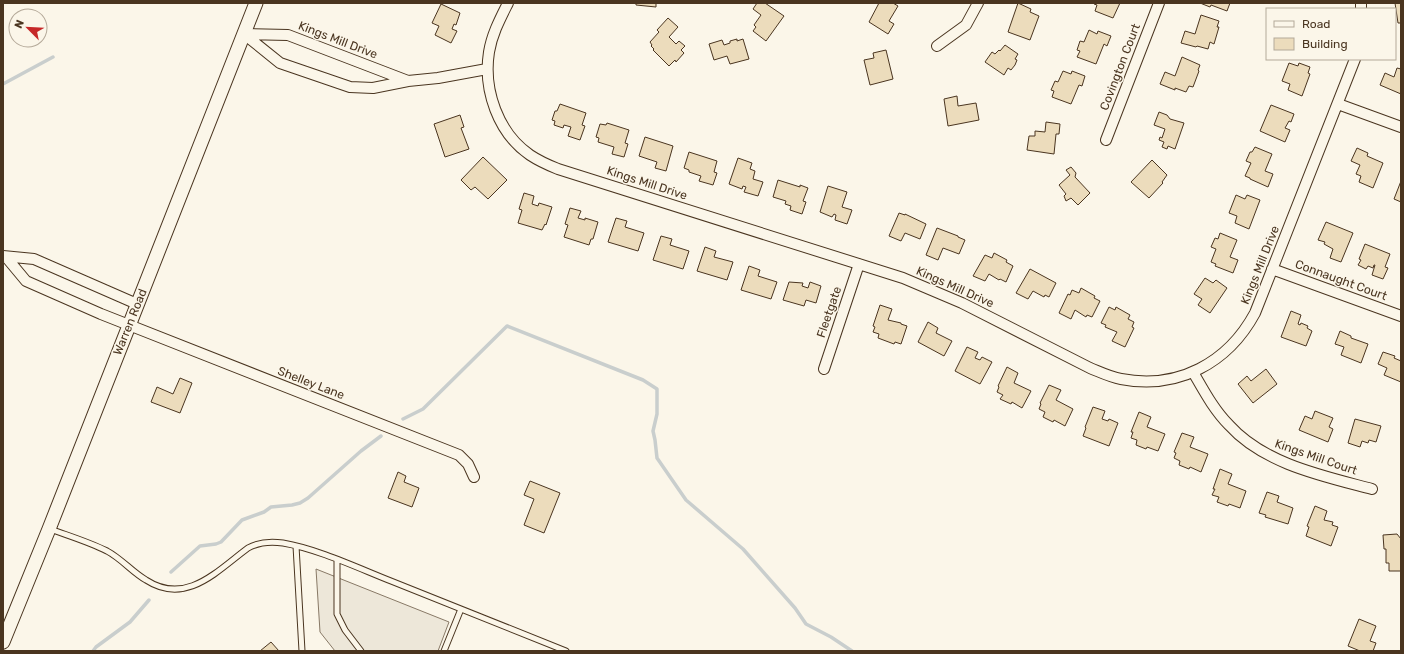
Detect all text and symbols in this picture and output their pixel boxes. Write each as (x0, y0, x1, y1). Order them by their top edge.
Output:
north arrow (8, 8, 48, 48)
legend (1266, 8, 1396, 60)
text: Road (1302, 17, 1330, 31)
text: N (12, 18, 27, 30)
street label: Kings Mill Drive (296, 18, 380, 62)
street label: Covington Court (1097, 21, 1143, 112)
text: Building (1302, 37, 1348, 51)
street label: Kings Mill Drive (605, 163, 689, 203)
street label: Kings Mill Drive (1238, 223, 1282, 306)
street label: Connaught Court (1293, 257, 1389, 303)
street label: Kings Mill Drive (914, 264, 996, 311)
street label: Fleetgate (814, 284, 844, 339)
street label: Warren Road (110, 287, 150, 357)
street label: Shelley Lane (276, 364, 347, 402)
street label: Kings Mill Court (1273, 436, 1359, 478)

